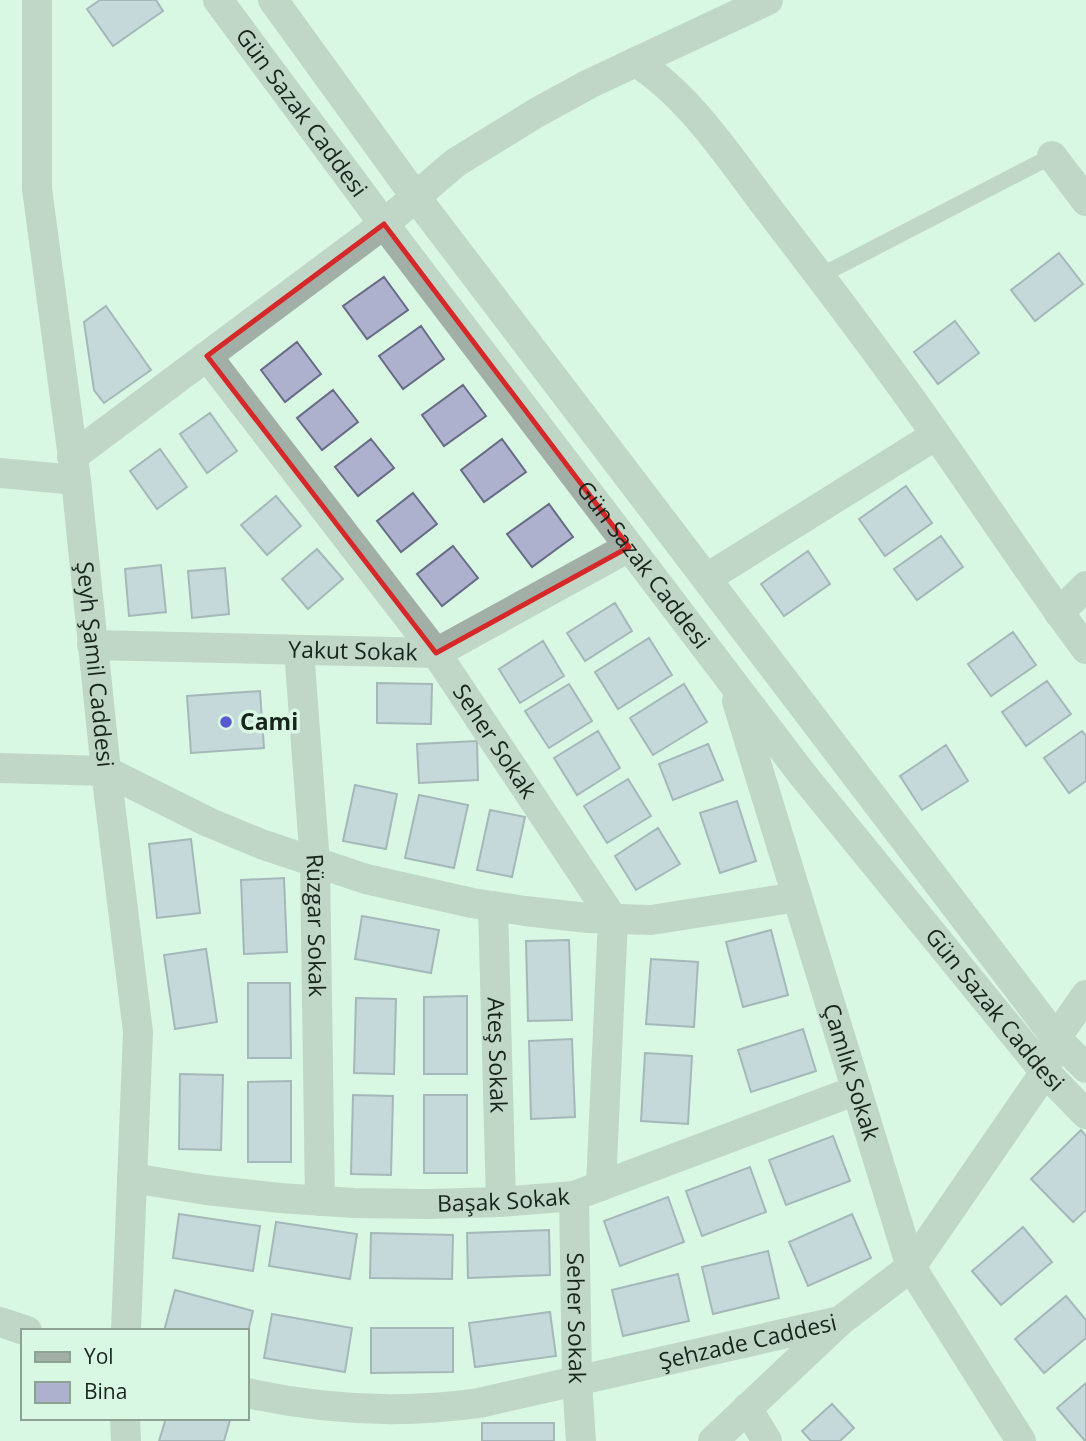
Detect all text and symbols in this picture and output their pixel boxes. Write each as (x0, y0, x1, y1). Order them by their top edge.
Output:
street label: Gün Sazak Caddesi (229, 21, 375, 203)
street label: Gün Sazak Caddesi (570, 474, 718, 655)
street label: Şeyh Şamil Caddesi (69, 560, 123, 769)
street label: Yakut Sokak (288, 633, 418, 668)
street label: Seher Sokak (446, 677, 545, 804)
place label: Cami (240, 705, 298, 737)
marker: Cami (218, 714, 234, 730)
street label: Rüzgar Sokak (299, 853, 334, 997)
street label: Gün Sazak Caddesi (919, 920, 1072, 1098)
street label: Ateş Sokak (480, 996, 516, 1113)
street label: Çamlık Sokak (816, 999, 888, 1144)
street label: Başak Sokak (437, 1179, 571, 1219)
street label: Seher Sokak (560, 1252, 594, 1384)
street label: Şehzade Caddesi (656, 1305, 839, 1377)
legend (21, 1329, 248, 1420)
text: Yol (84, 1342, 114, 1370)
text: Bina (84, 1377, 127, 1405)

